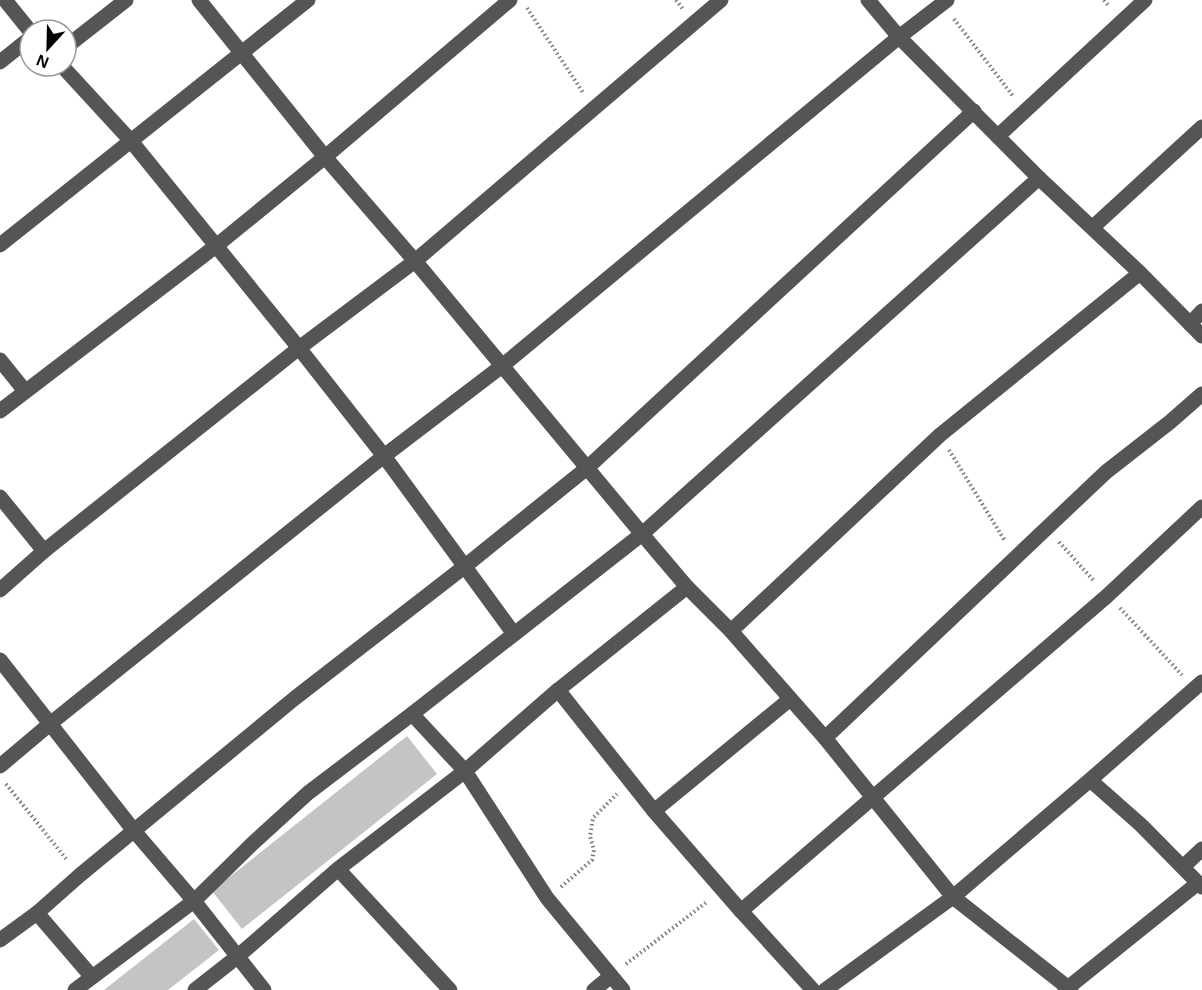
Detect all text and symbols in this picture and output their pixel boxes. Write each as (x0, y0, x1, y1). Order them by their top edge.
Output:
north arrow (18, 18, 78, 78)
text: N (34, 51, 51, 71)

